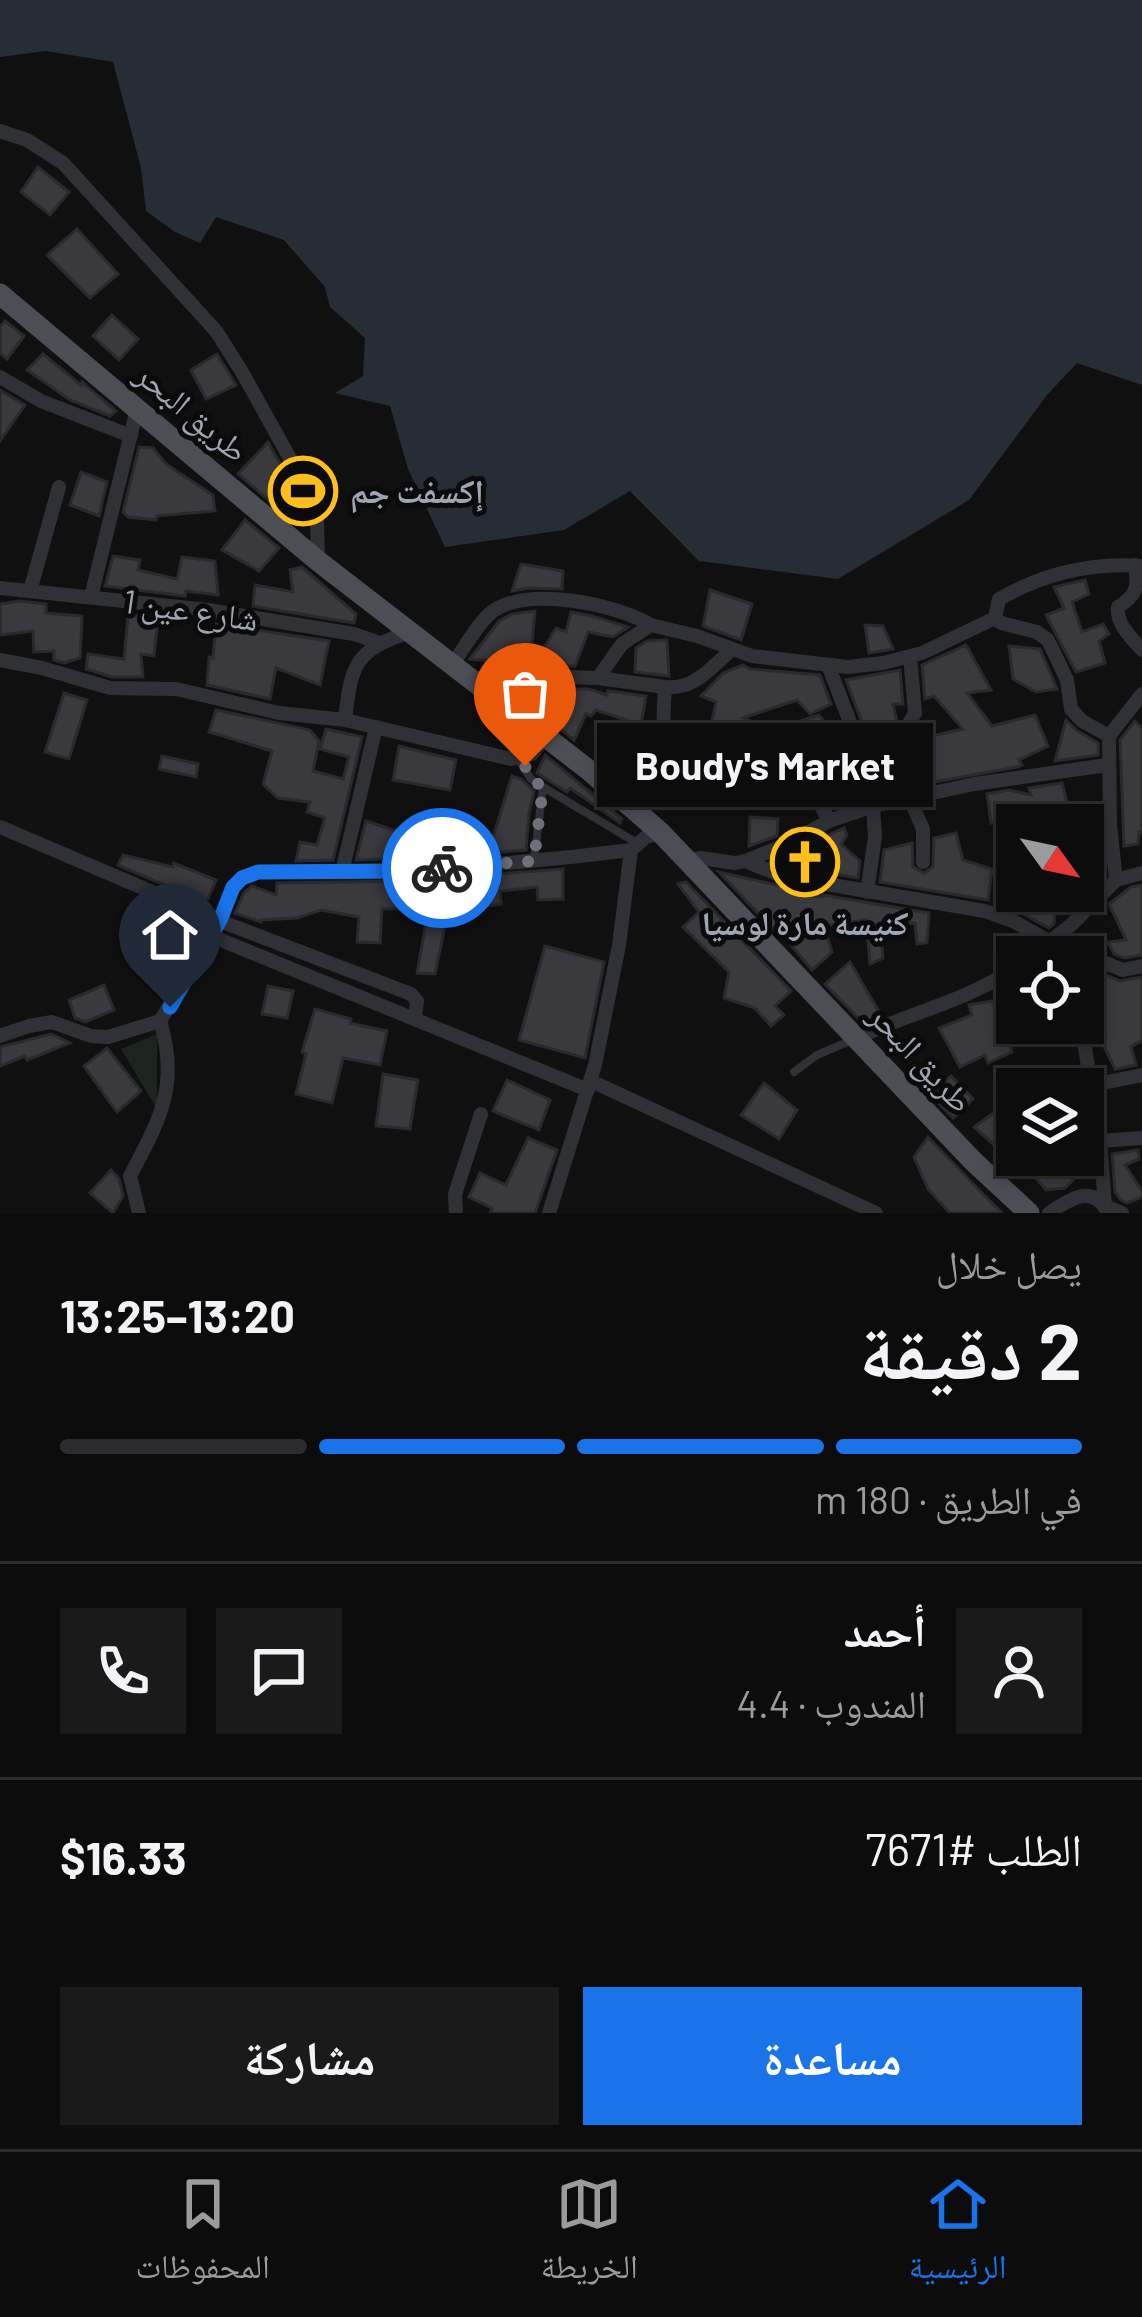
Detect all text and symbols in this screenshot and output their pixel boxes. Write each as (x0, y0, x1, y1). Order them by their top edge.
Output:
street label: طريق البحر (126, 352, 257, 471)
sports icon: إكسفت جم (268, 456, 338, 526)
place label: إكسفت جم (350, 470, 484, 514)
street label: شارع عين 1 (121, 580, 261, 640)
pin (474, 643, 576, 766)
icon: bag (492, 661, 558, 727)
callout: Boudy's Market (597, 724, 933, 808)
text: Boudy's Market (635, 741, 895, 788)
north arrow (996, 804, 1104, 912)
map controls (996, 804, 1104, 1176)
courier (382, 808, 502, 928)
church icon: كنيسة مارة لوسيا (770, 827, 840, 897)
icon: bike (409, 835, 475, 901)
pin (119, 884, 221, 1007)
icon: home (137, 902, 203, 968)
place label: كنيسة مارة لوسيا (701, 902, 909, 942)
button: locate (996, 936, 1104, 1044)
street label: طريق البحر (859, 994, 982, 1121)
button: layers (996, 1068, 1104, 1176)
text: يصل خلال (936, 1240, 1082, 1287)
text: 13:20–13:25 (60, 1288, 295, 1342)
text: 2 دقيقة (859, 1302, 1082, 1396)
text: في الطريق · 180 m (815, 1475, 1082, 1522)
text: أحمد (844, 1602, 926, 1656)
button: phone (60, 1608, 186, 1734)
button: chat (216, 1608, 342, 1734)
button: person (956, 1608, 1082, 1734)
text: المندوب · 4.4 (736, 1679, 926, 1726)
text: الطلب #7671 (865, 1821, 1082, 1875)
text: $16.33 (60, 1830, 187, 1884)
button: مشاركة (60, 1987, 559, 2125)
button: مساعدة (583, 1987, 1082, 2125)
tab: المحفوظات (135, 2171, 270, 2299)
tab: الخريطة (541, 2171, 638, 2299)
tab: الرئيسية (909, 2171, 1007, 2299)

